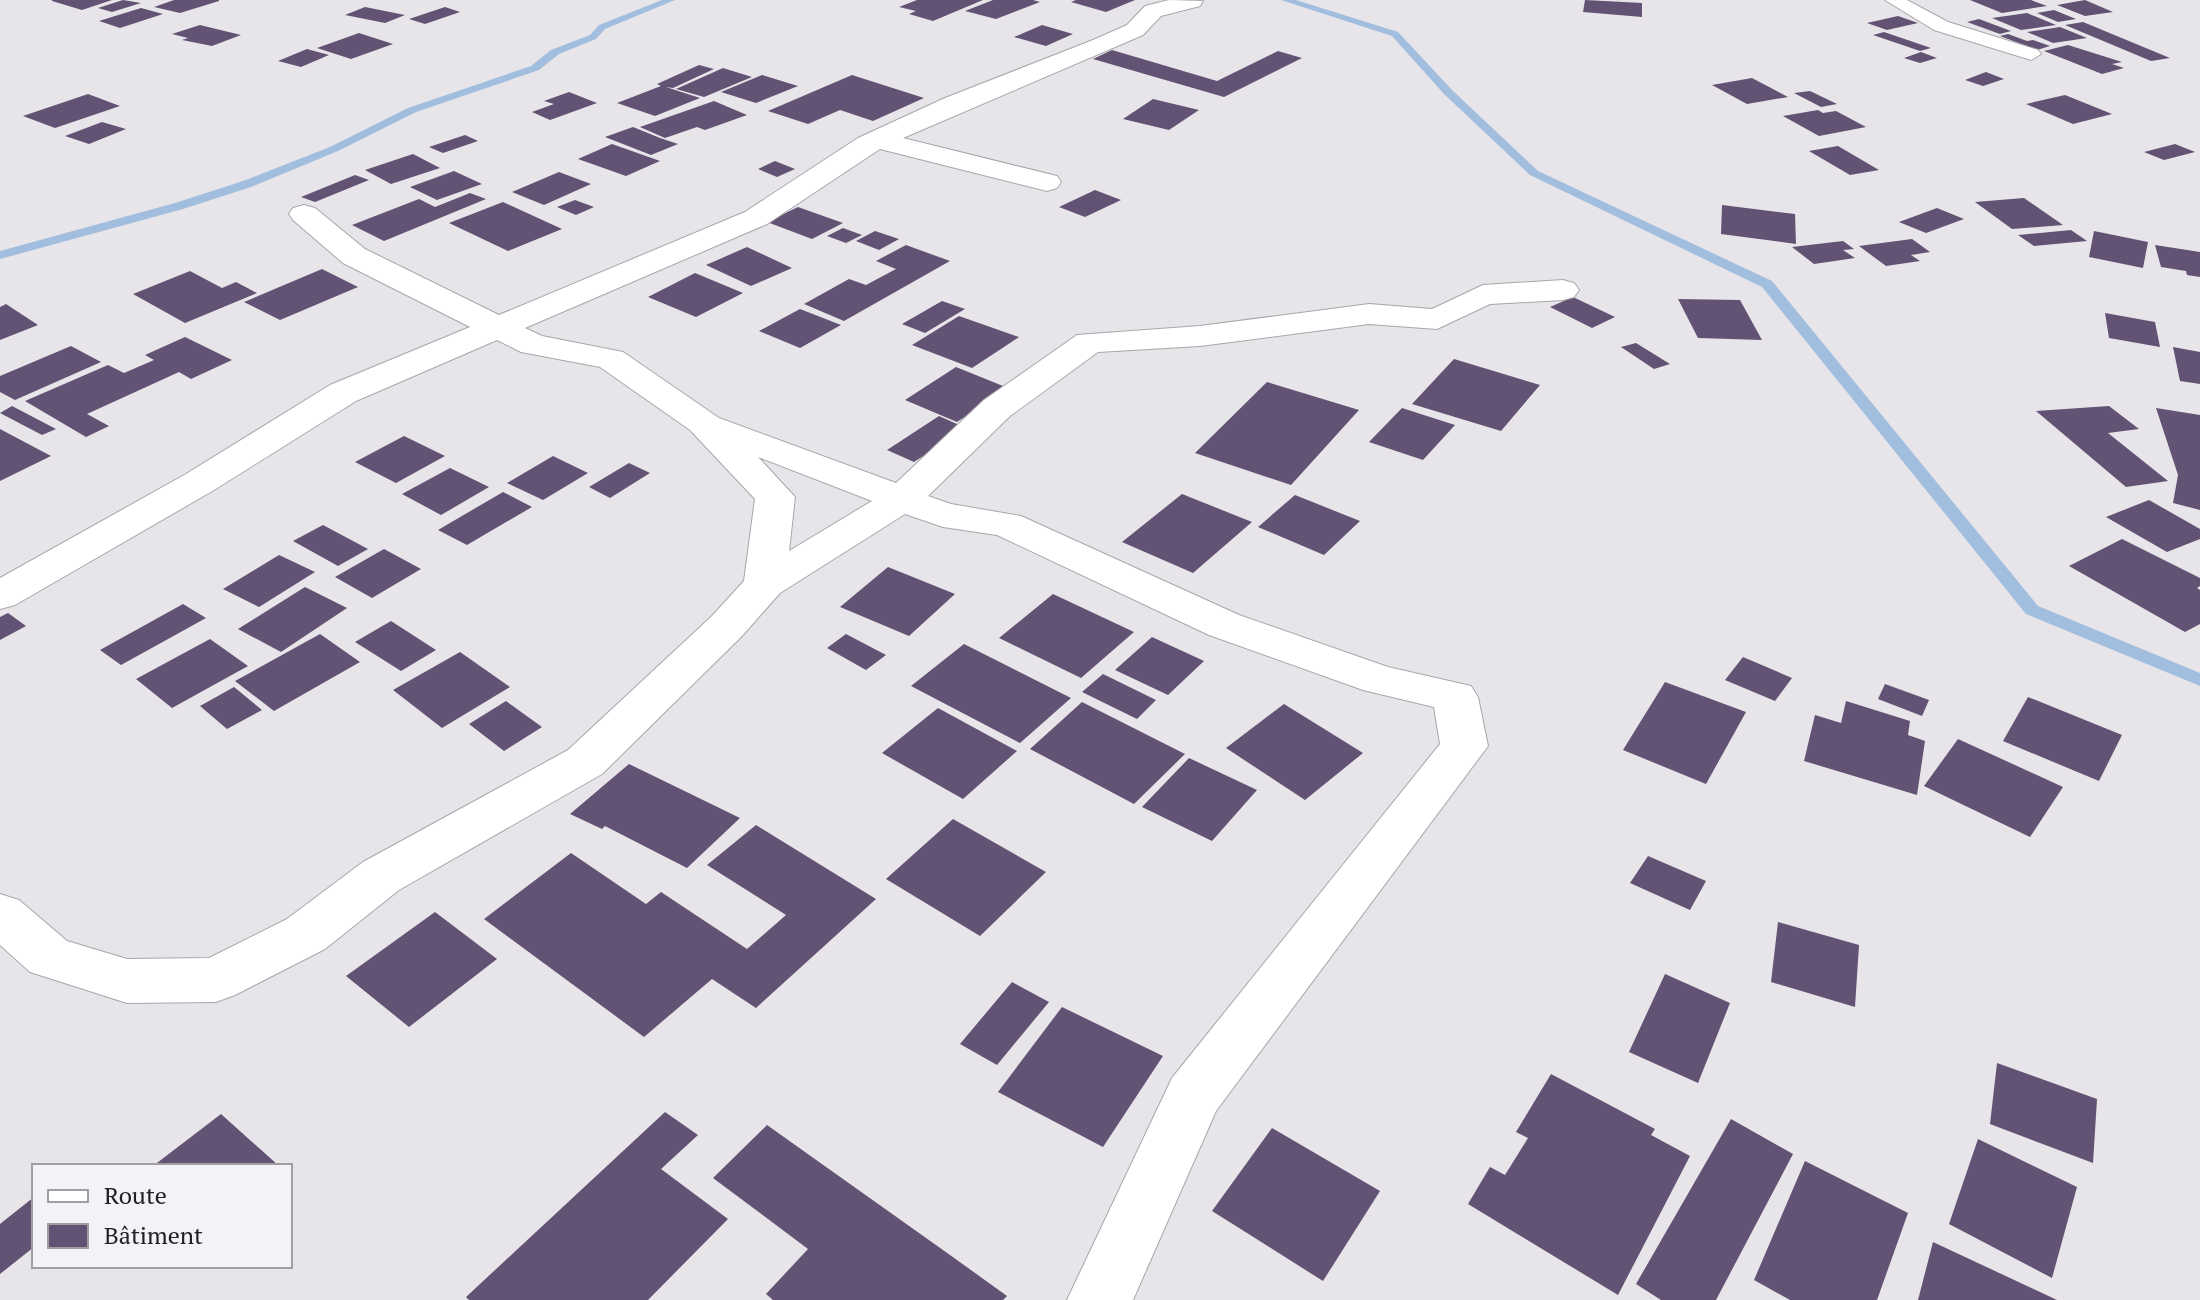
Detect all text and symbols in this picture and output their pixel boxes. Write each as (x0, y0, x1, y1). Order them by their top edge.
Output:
legend (32, 1164, 292, 1268)
text: Route (104, 1179, 167, 1211)
text: Bâtiment (104, 1219, 203, 1251)

